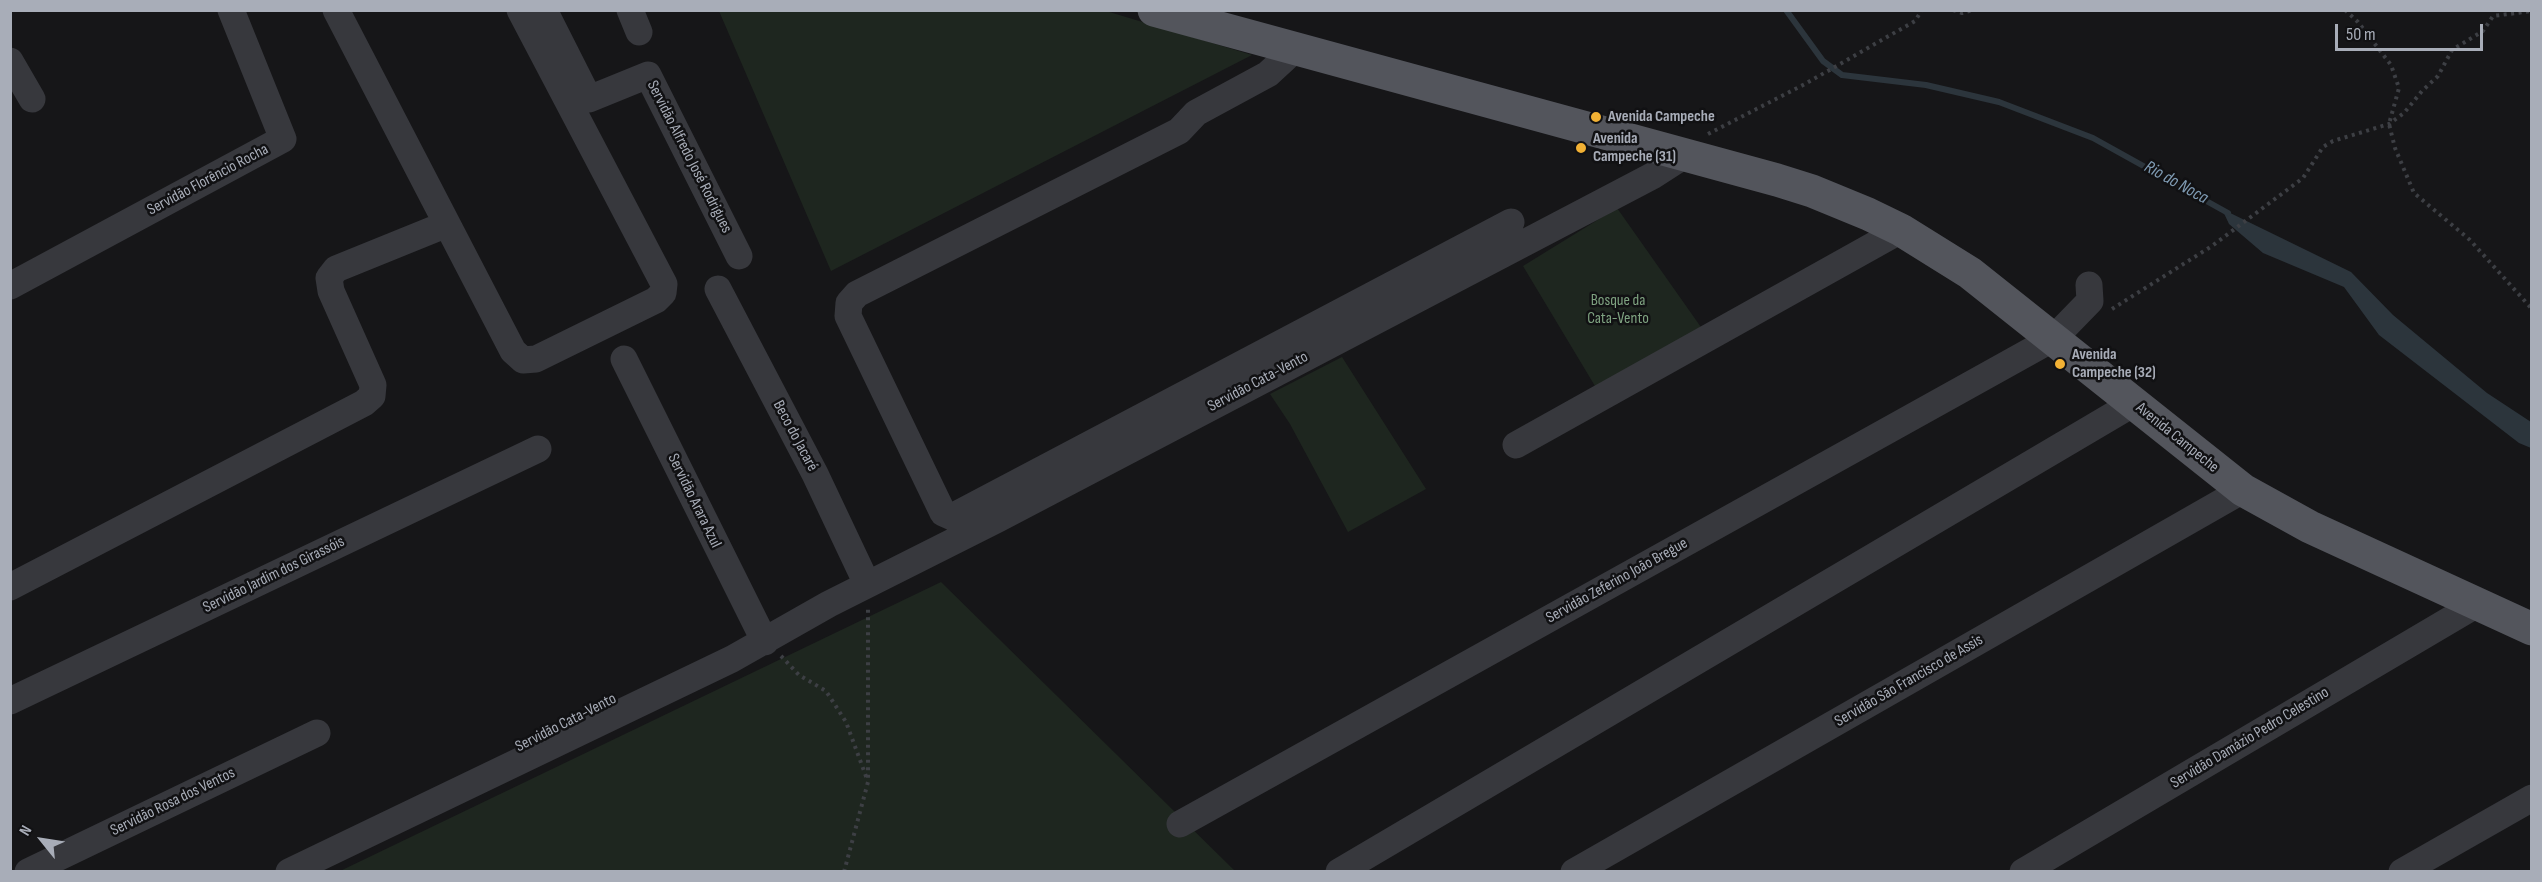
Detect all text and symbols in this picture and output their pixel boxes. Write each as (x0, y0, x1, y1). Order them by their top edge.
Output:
scale bar (2338, 12, 2486, 50)
text: 50 m (2346, 24, 2376, 45)
street label: Servidão Alfredo José Rodrigues (642, 78, 736, 236)
place label: Avenida Campeche (1608, 107, 1715, 127)
marker: Avenida Campeche (1589, 110, 1603, 124)
place label: Avenida Campeche (31) (1593, 129, 1676, 167)
street label: Servidão Florêncio Rocha (144, 140, 272, 220)
marker: Avenida Campeche (31) (1574, 141, 1588, 155)
water label: Rio do Noca (2140, 157, 2212, 209)
park label: Bosque da Cata-Vento (1587, 291, 1649, 329)
place label: Avenida Campeche (32) (2072, 345, 2156, 383)
street label: Servidão Cata-Vento (1205, 348, 1311, 416)
marker: Avenida Campeche (32) (2053, 357, 2067, 371)
street label: Beco do Jacaré (768, 397, 822, 475)
street label: Avenida Campeche (2132, 399, 2222, 477)
street label: Servidão Arara Azul (663, 451, 725, 551)
street label: Servidão Jardim dos Girassóis (200, 532, 348, 618)
street label: Servidão Zeferino João Bregue (1543, 534, 1691, 628)
street label: Servidão São Francisco de Assis (1831, 631, 1987, 731)
street label: Servidão Damázio Pedro Celestino (2167, 683, 2333, 793)
street label: Servidão Cata-Vento (512, 689, 620, 757)
street label: Servidão Rosa dos Ventos (108, 764, 238, 840)
north arrow (12, 810, 72, 870)
text: N (16, 822, 36, 839)

